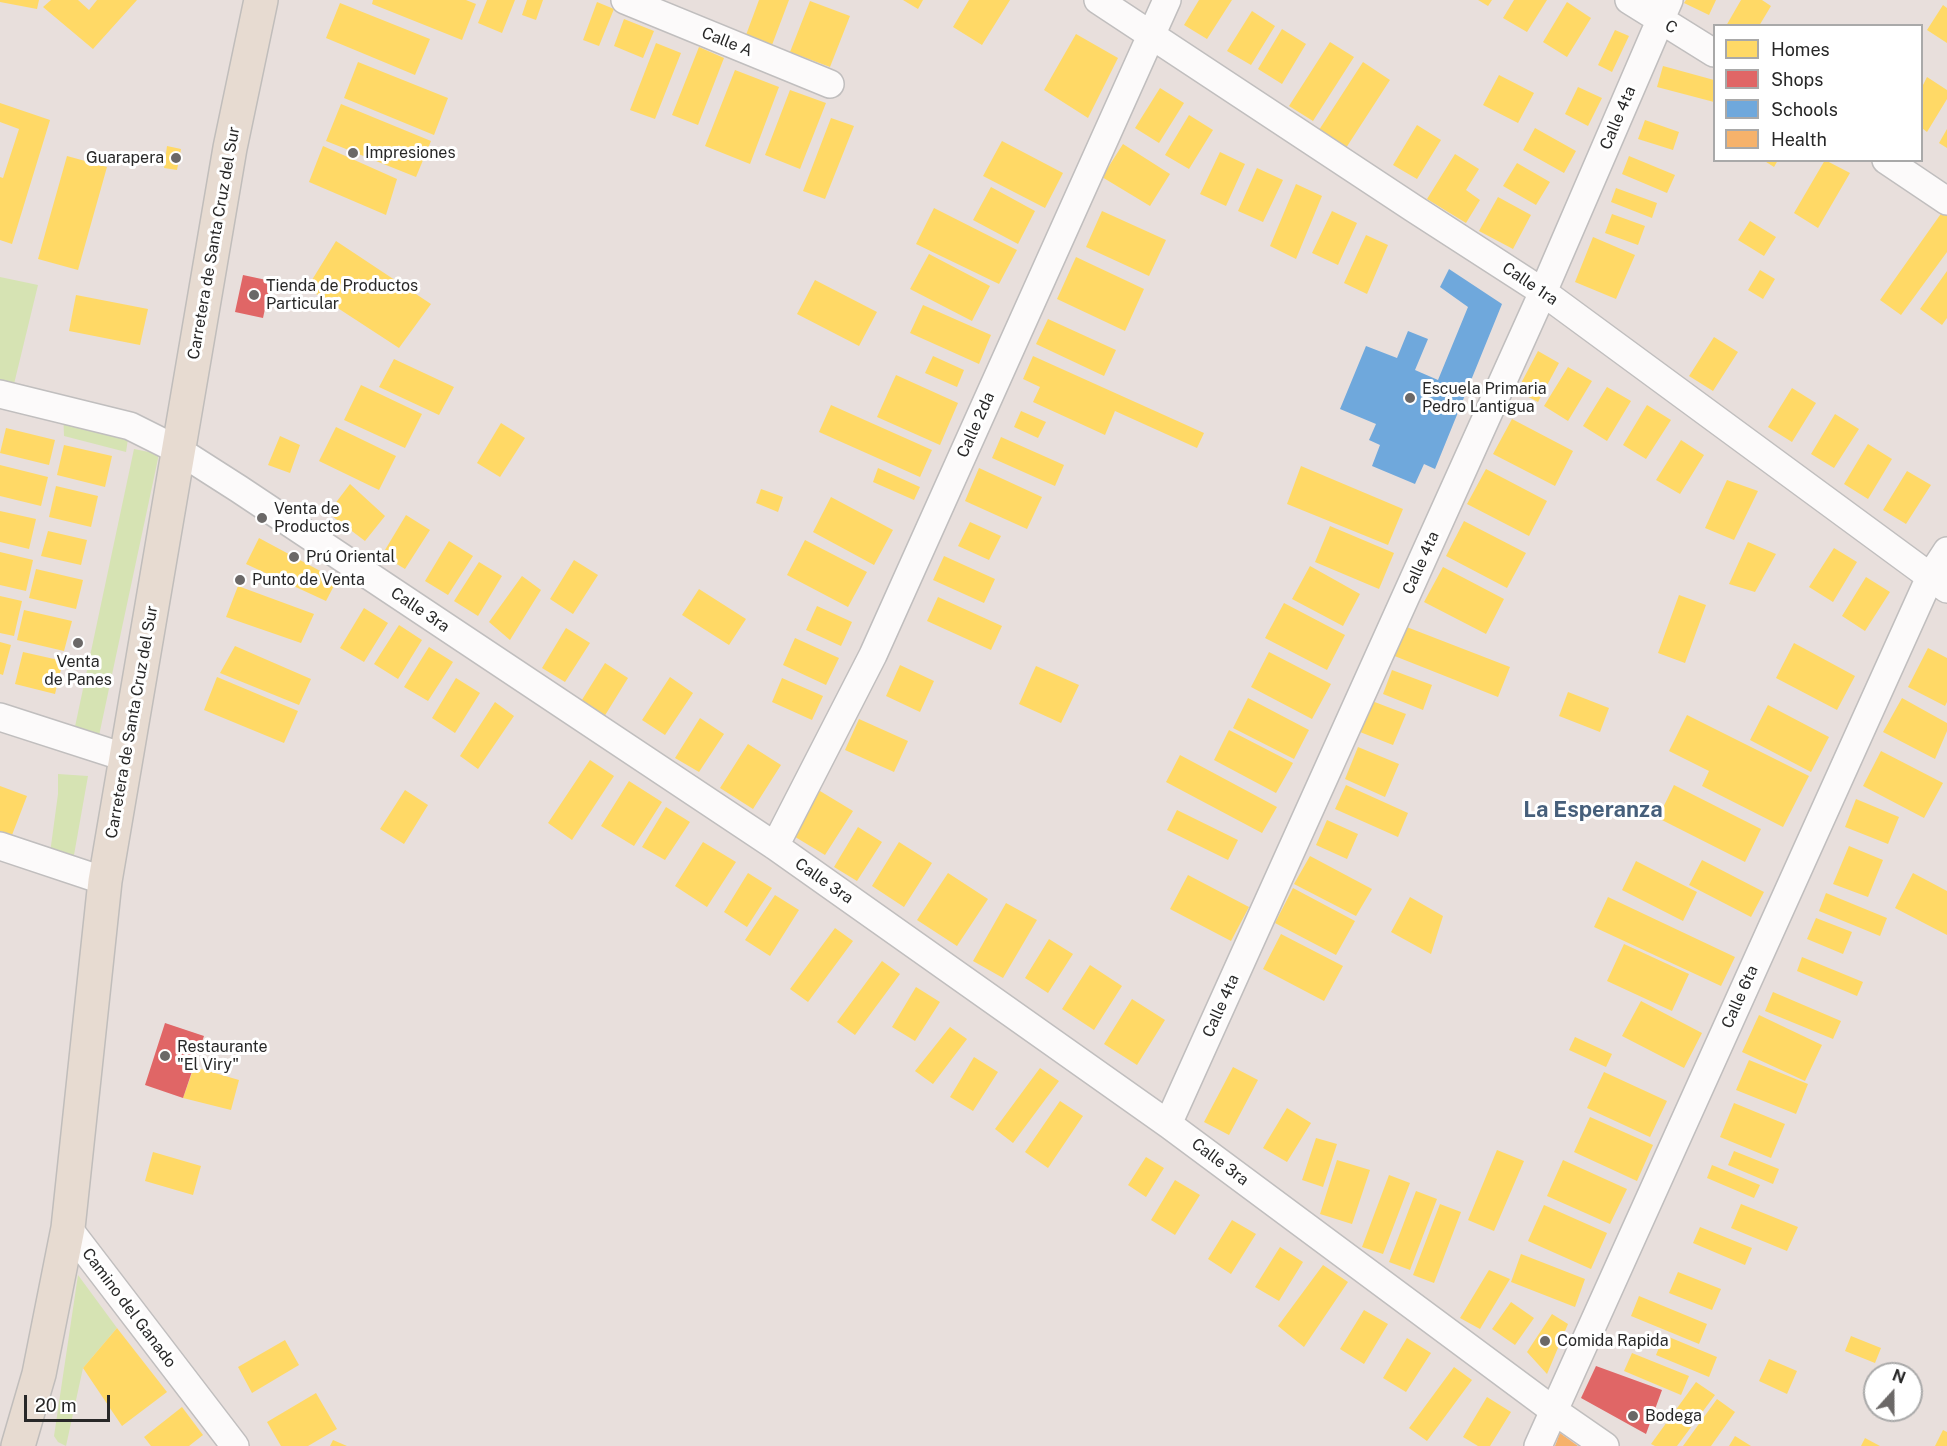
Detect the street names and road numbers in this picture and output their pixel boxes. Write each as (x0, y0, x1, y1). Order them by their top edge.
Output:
street label: C (1661, 16, 1681, 38)
street label: Calle A (699, 23, 755, 61)
street label: Calle 4ta (1596, 83, 1640, 153)
street label: Carretera de Santa Cruz del Sur (184, 125, 244, 361)
street label: Calle 1ra (1498, 258, 1562, 310)
street label: Calle 2da (953, 389, 999, 461)
street label: Calle 4ta (1399, 529, 1443, 597)
street label: Calle 3ra (387, 583, 453, 637)
street label: Carretera de Santa Cruz del Sur (102, 604, 162, 840)
street label: Calle 3ra (791, 854, 857, 908)
street label: Calle 6ta (1718, 963, 1762, 1031)
street label: Calle 4ta (1199, 972, 1243, 1040)
street label: Calle 3ra (1188, 1134, 1252, 1190)
street label: Camino del Ganado (78, 1245, 180, 1371)

